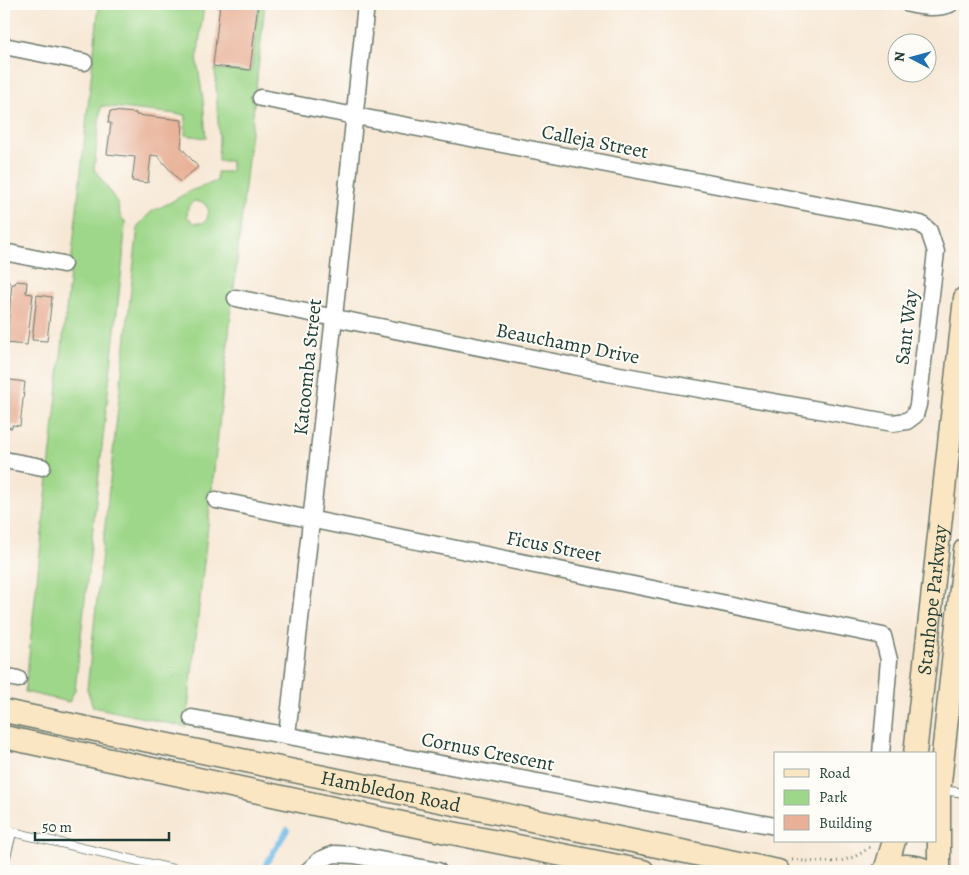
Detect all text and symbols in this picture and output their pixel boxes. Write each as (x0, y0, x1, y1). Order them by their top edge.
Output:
north arrow (886, 32, 936, 82)
text: N (890, 51, 910, 63)
street label: Calleja Street (539, 118, 651, 165)
street label: Sant Way (888, 287, 925, 366)
street label: Katoomba Street (287, 297, 328, 437)
street label: Beauchamp Drive (494, 316, 642, 371)
street label: Stanhope Parkway (911, 522, 954, 676)
street label: Ficus Street (504, 524, 604, 569)
street label: Cornus Crescent (419, 725, 557, 778)
legend (774, 752, 936, 842)
text: Road (819, 763, 851, 783)
street label: Hambledon Road (318, 764, 463, 819)
text: Park (819, 787, 848, 807)
scale bar (35, 810, 169, 842)
text: Building (819, 813, 872, 833)
text: 50 m (42, 817, 72, 837)

